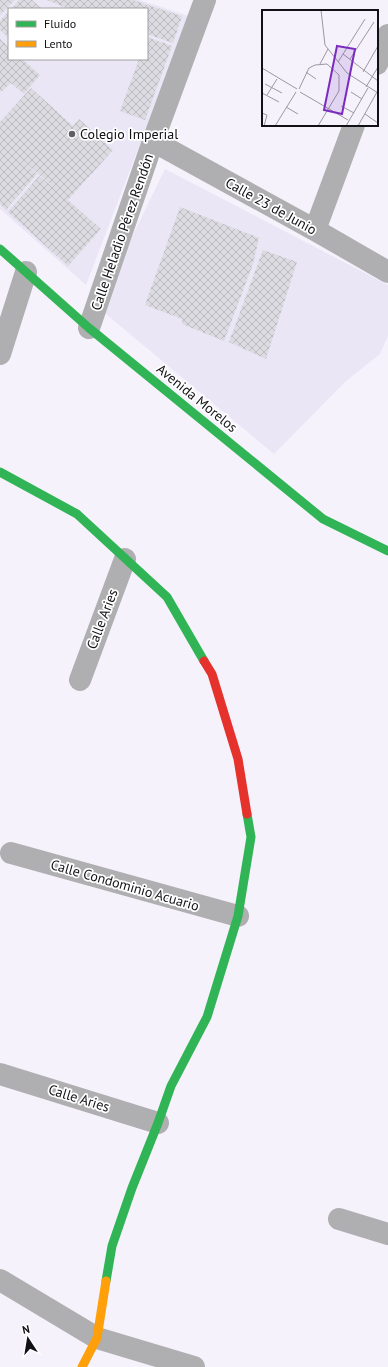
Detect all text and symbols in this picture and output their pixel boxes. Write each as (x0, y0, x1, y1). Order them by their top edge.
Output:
legend (8, 8, 148, 60)
inset map (262, 10, 378, 126)
text: Fluido (44, 16, 76, 31)
text: Lento (44, 36, 73, 51)
place label: Colegio Imperial (80, 125, 178, 143)
marker: Colegio Imperial (67, 129, 77, 139)
street label: Calle Heladio Pérez Rendón (87, 151, 157, 313)
street label: Calle 23 de Junio (222, 173, 320, 239)
street label: Avenida Morelos (153, 360, 241, 436)
street label: Calle Aries (82, 586, 122, 652)
street label: Calle Condominio Acuario (49, 855, 201, 915)
street label: Calle Aries (46, 1080, 112, 1116)
north arrow (8, 1319, 48, 1359)
text: N (21, 1322, 31, 1337)

